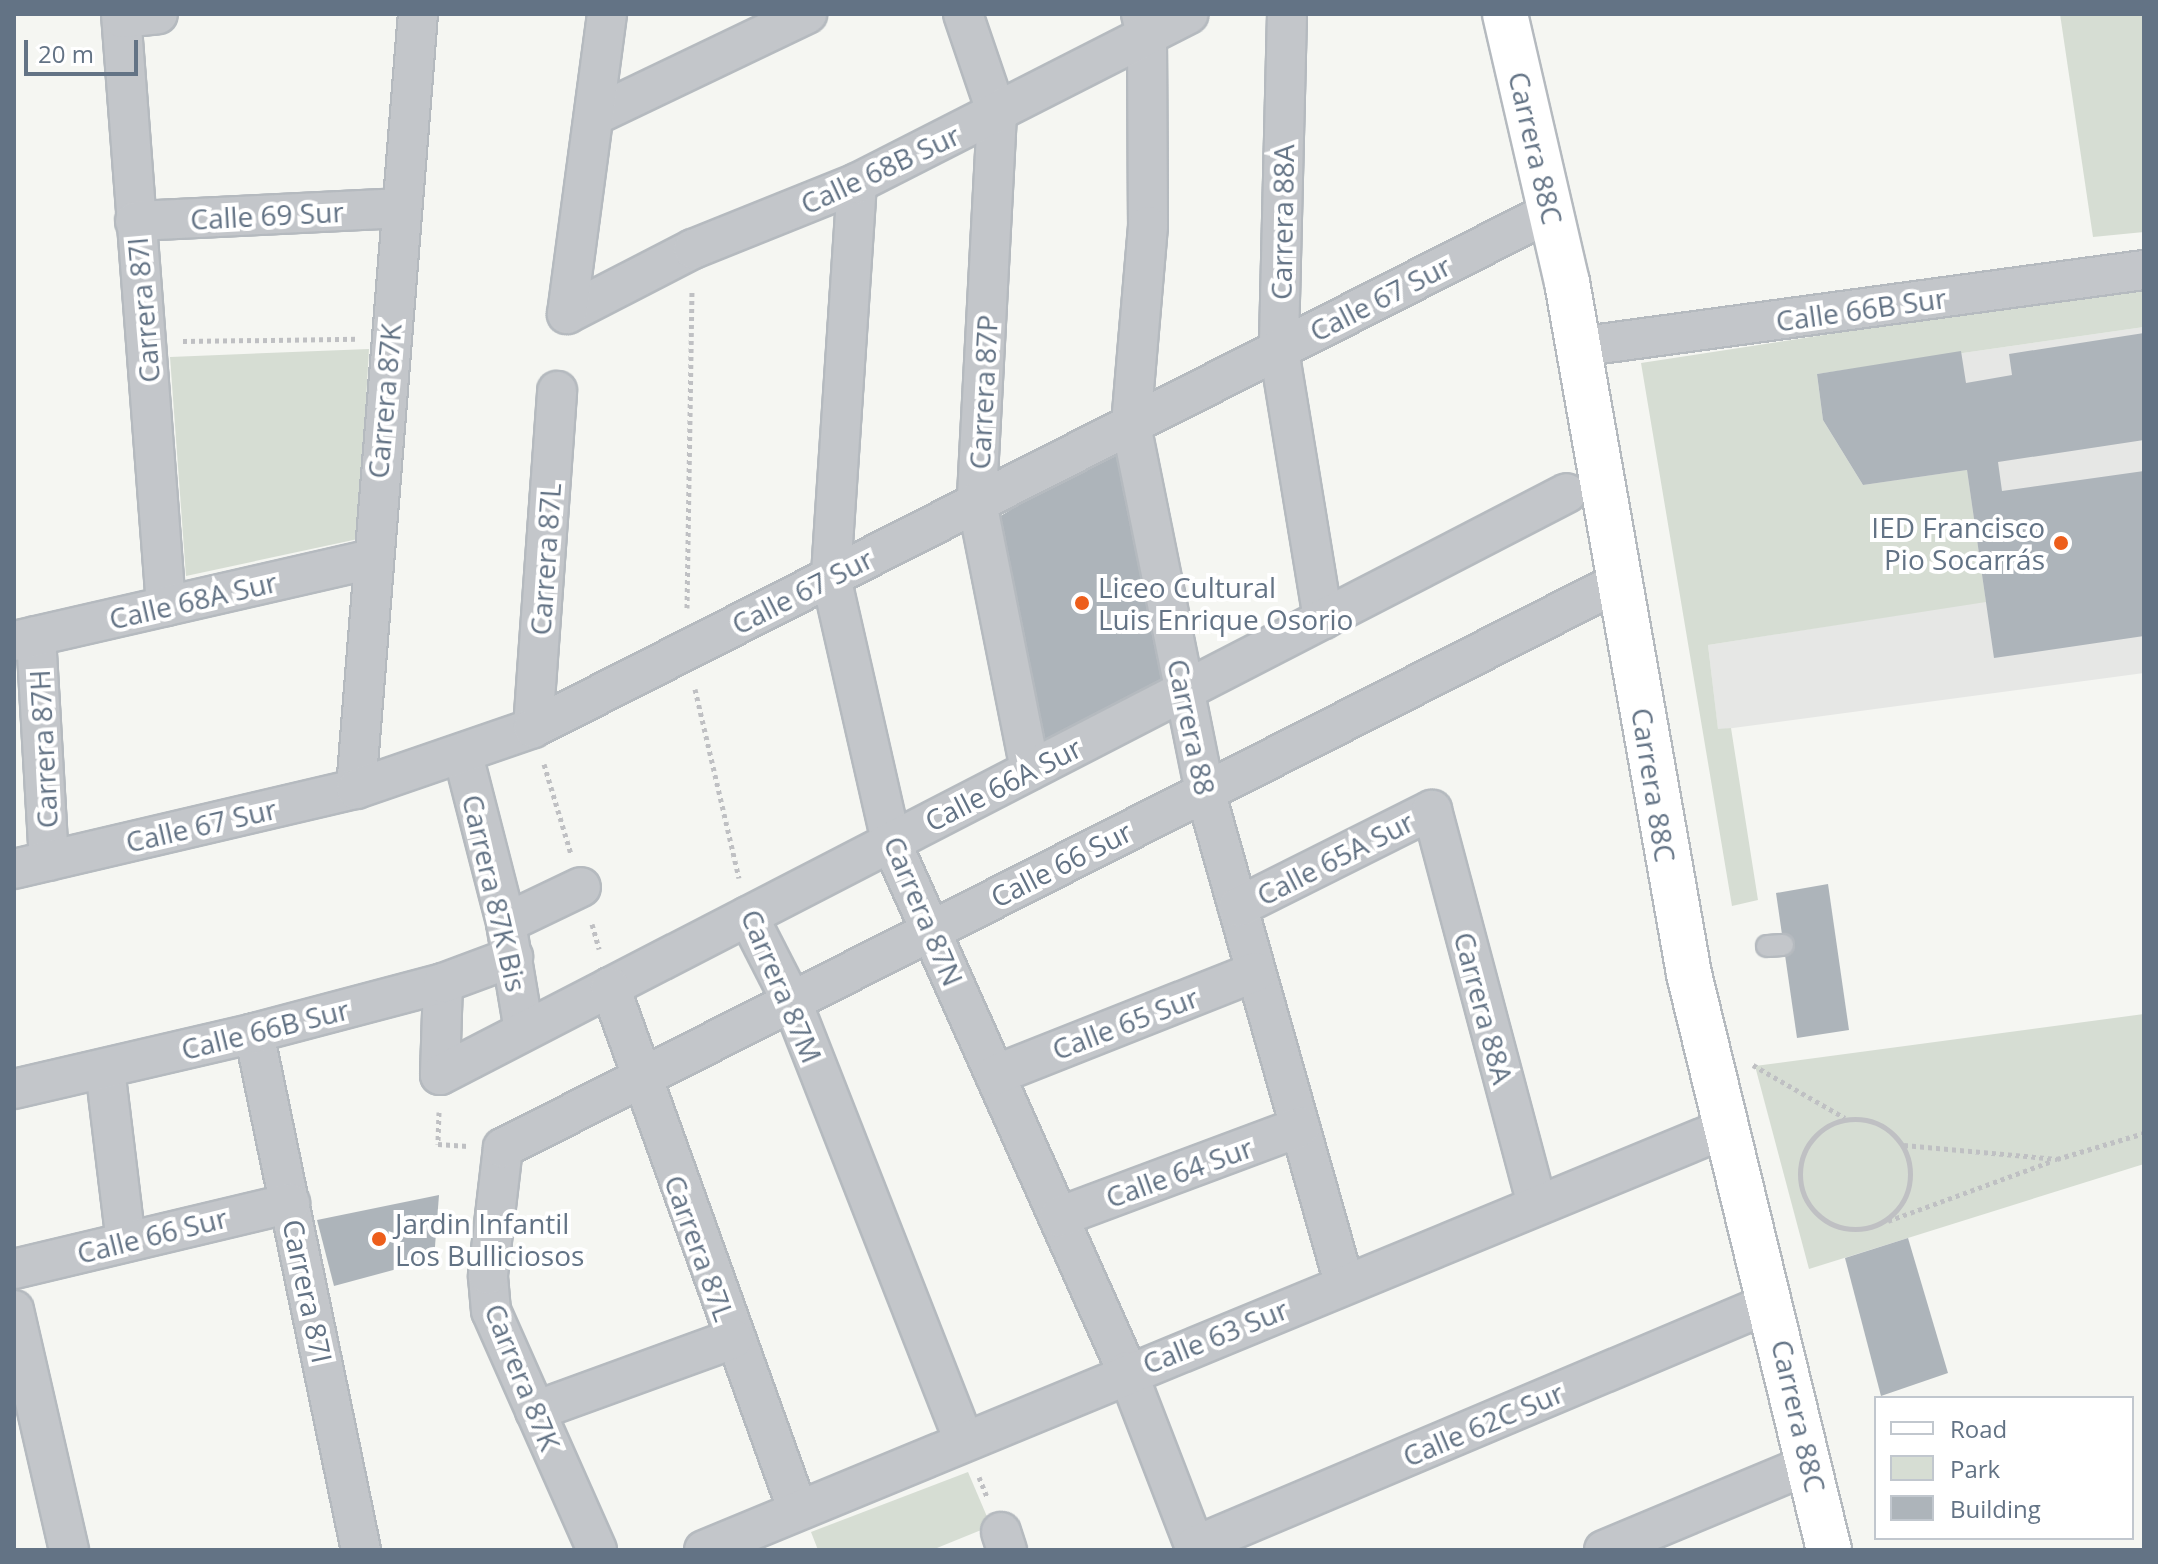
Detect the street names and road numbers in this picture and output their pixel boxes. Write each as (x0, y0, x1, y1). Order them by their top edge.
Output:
street label: Carrera 88C (1502, 68, 1570, 228)
street label: Calle 68B Sur (795, 117, 965, 221)
street label: Carrera 88A (1264, 144, 1300, 300)
street label: Calle 69 Sur (189, 194, 345, 236)
street label: Carrera 87I (120, 236, 166, 384)
street label: Calle 67 Sur (1304, 248, 1456, 348)
street label: Calle 66B Sur (1774, 280, 1948, 338)
street label: Carrera 87P (962, 314, 1004, 470)
street label: Carrera 87K (360, 322, 408, 480)
street label: Carrera 87L (523, 482, 567, 636)
street label: Calle 67 Sur (726, 541, 878, 641)
street label: Calle 68A Sur (106, 564, 280, 636)
street label: Carrera 88 (1161, 656, 1223, 798)
street label: Carrera 87H (22, 669, 64, 829)
street label: Carrera 88C (1625, 705, 1683, 865)
street label: Calle 66A Sur (919, 730, 1087, 838)
street label: Calle 67 Sur (122, 791, 280, 859)
street label: Carrera 87K Bis (456, 791, 534, 995)
street label: Calle 65A Sur (1251, 804, 1419, 912)
street label: Calle 66 Sur (985, 814, 1137, 914)
street label: Carrera 87N (877, 831, 971, 991)
street label: Carrera 87M (735, 904, 829, 1068)
street label: Carrera 88A (1448, 928, 1520, 1088)
street label: Calle 65 Sur (1047, 980, 1203, 1066)
street label: Calle 66B Sur (178, 992, 352, 1066)
street label: Calle 64 Sur (1101, 1130, 1257, 1214)
street label: Carrera 87L (658, 1171, 742, 1325)
street label: Calle 66 Sur (73, 1200, 231, 1270)
street label: Carrera 87I (276, 1216, 340, 1366)
street label: Calle 63 Sur (1138, 1292, 1292, 1380)
street label: Carrera 87K (478, 1299, 568, 1455)
street label: Carrera 88C (1765, 1336, 1833, 1496)
street label: Calle 62C Sur (1398, 1375, 1568, 1473)

